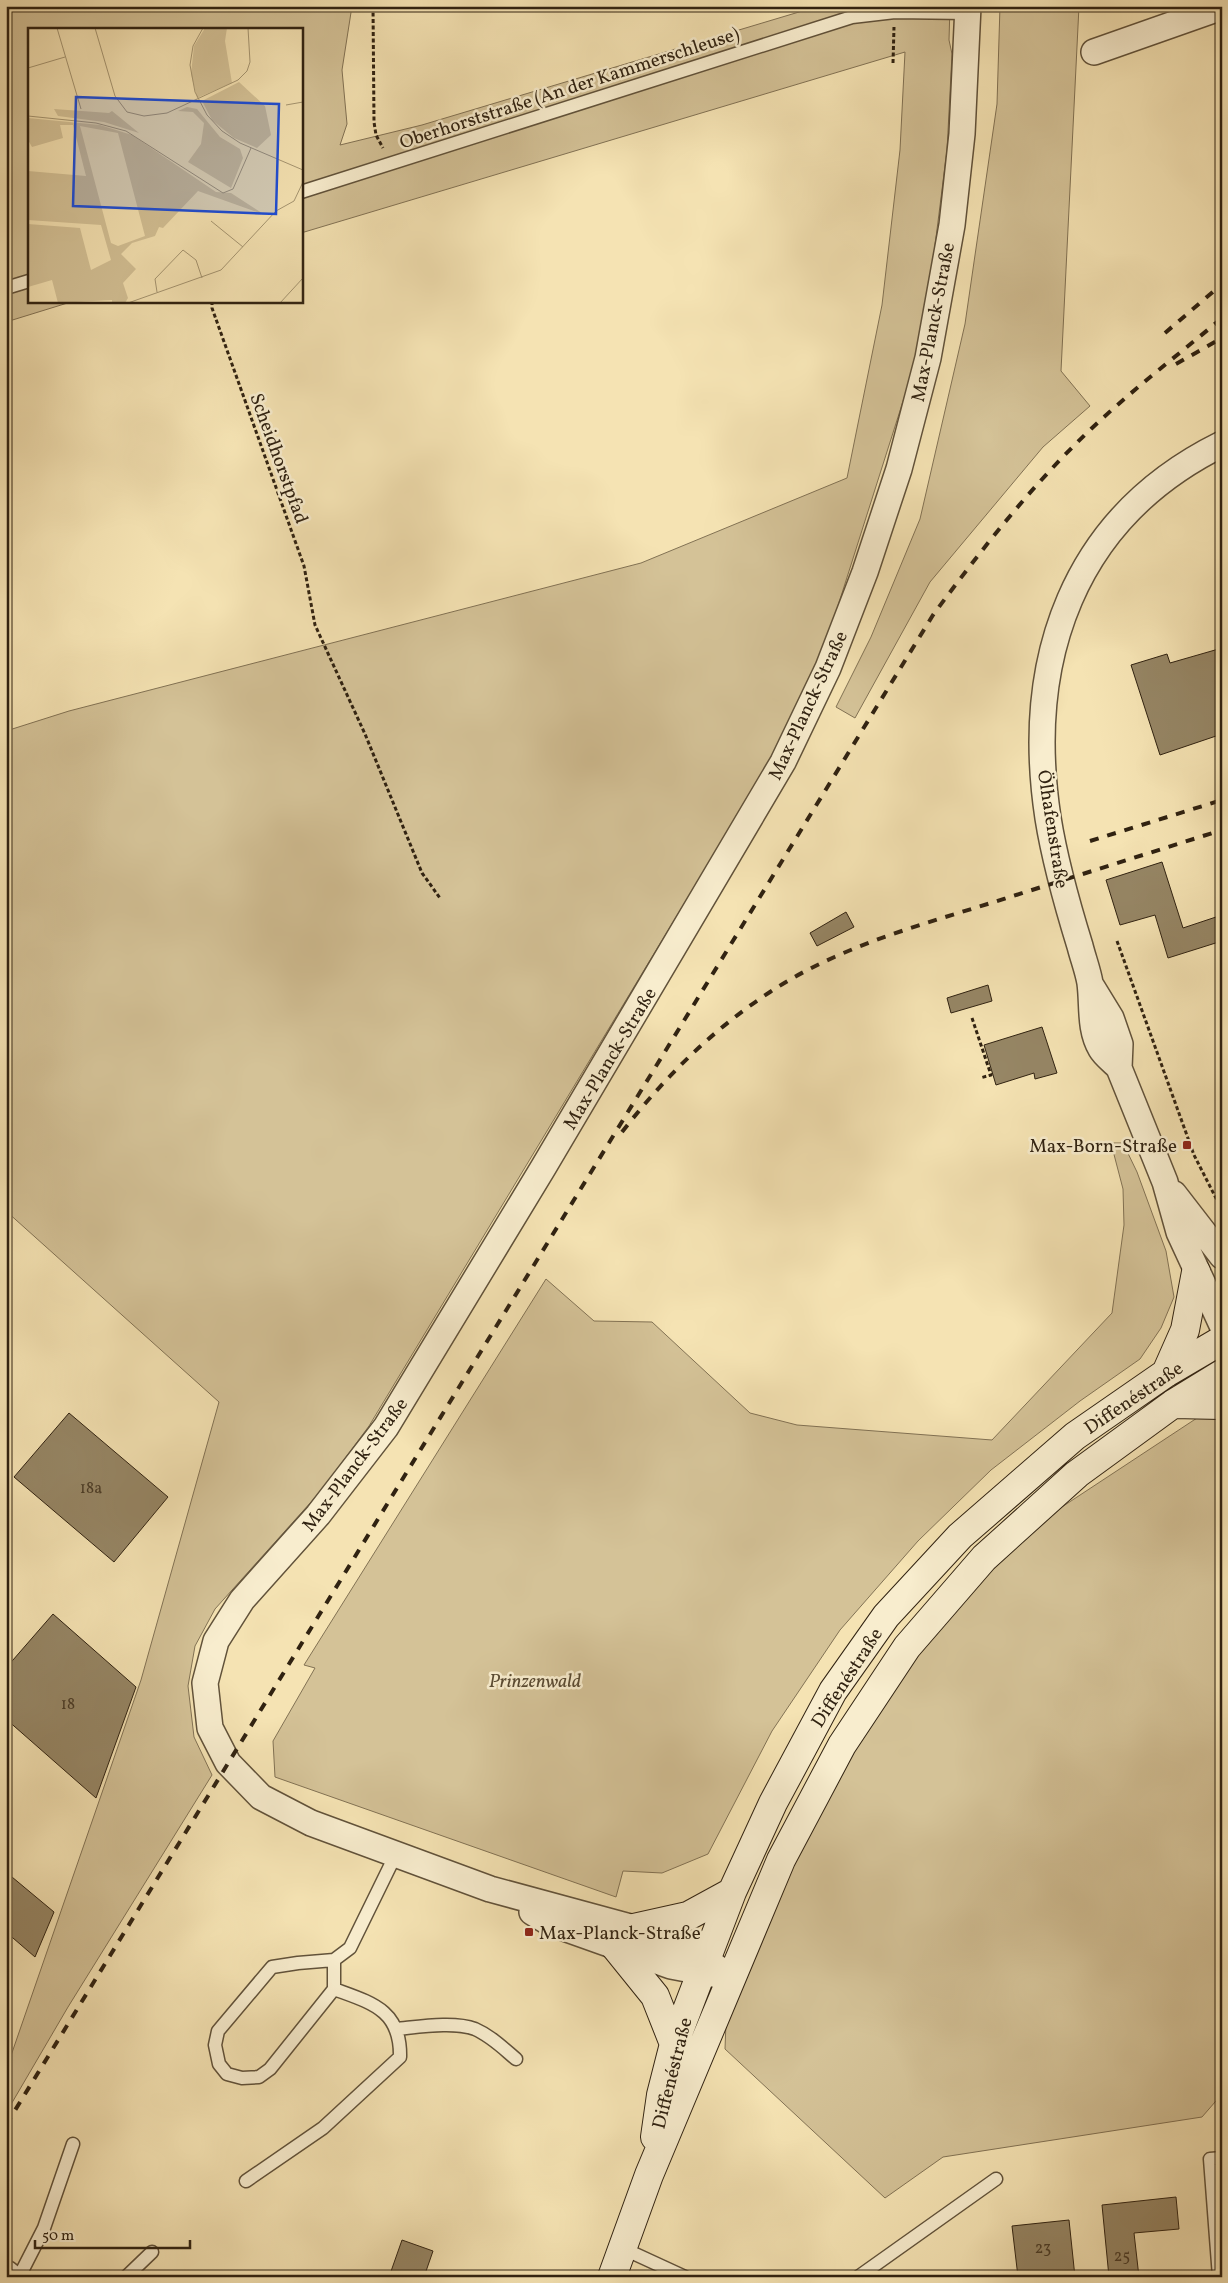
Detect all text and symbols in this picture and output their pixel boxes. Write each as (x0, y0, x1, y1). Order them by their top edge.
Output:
street label: Oberhorststraße (An der Kammerschleuse) (396, 22, 743, 156)
inset map (28, 28, 302, 302)
street label: Max-Planck-Straße (906, 241, 962, 404)
street label: Scheidhorstpfad (242, 390, 314, 528)
street label: Max-Planck-Straße (763, 627, 855, 785)
street label: Ölhafenstraße (1030, 768, 1074, 891)
street label: Max-Planck-Straße (558, 983, 664, 1135)
place label: Max-Born-Straße (1029, 1134, 1177, 1160)
marker: Max-Born-Straße (1181, 1139, 1193, 1151)
street label: Diffenéstraße (1080, 1356, 1189, 1441)
street label: Max-Planck-Straße (297, 1393, 415, 1538)
house number: 18a (80, 1478, 102, 1500)
street label: Diffenéstraße (806, 1623, 890, 1733)
park label: Prinzenwald (489, 1669, 581, 1695)
house number: 18 (61, 1694, 75, 1716)
place label: Max-Planck-Straße (539, 1921, 701, 1947)
marker: Max-Planck-Straße (523, 1926, 535, 1938)
street label: Diffenéstraße (647, 2015, 699, 2132)
scale bar (35, 2218, 190, 2250)
text: 50 m (42, 2226, 74, 2247)
house number: 23 (1035, 2238, 1051, 2260)
house number: 25 (1114, 2246, 1130, 2268)

